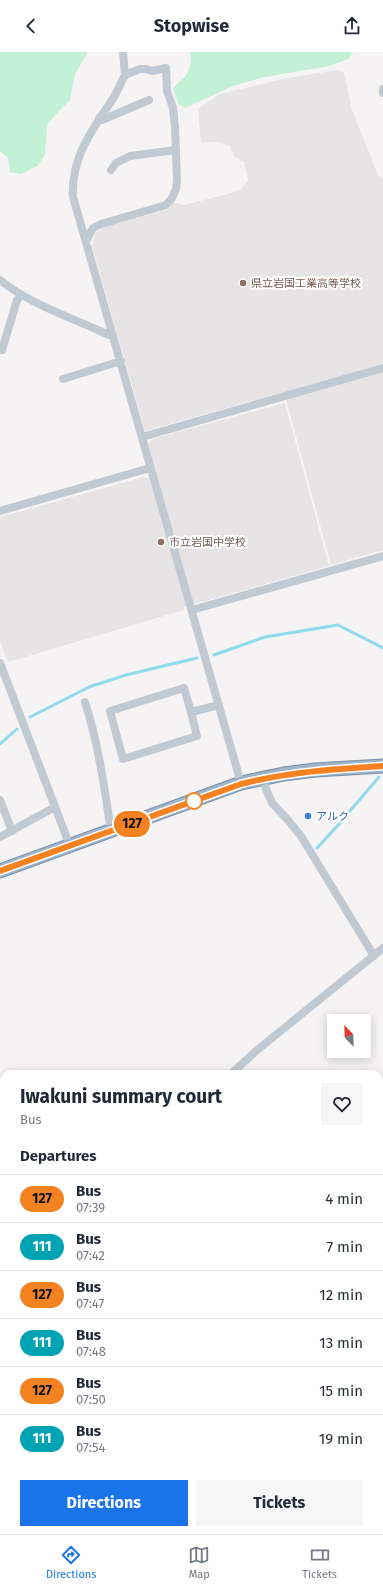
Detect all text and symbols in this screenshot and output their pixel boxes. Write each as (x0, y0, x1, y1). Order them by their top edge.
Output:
icon: back (20, 15, 42, 37)
text: Stopwise (154, 15, 229, 37)
icon: share (341, 15, 363, 37)
place label: 県立岩国工業高等学校 (251, 277, 361, 290)
marker: 県立岩国工業高等学校 (238, 278, 248, 288)
place label: 市立岩国中学校 (169, 536, 246, 549)
marker: 市立岩国中学校 (156, 537, 166, 547)
unlabelled marker (185, 792, 203, 810)
place label: アルク (316, 810, 349, 823)
line badge: 127 (109, 811, 155, 837)
marker: アルク (303, 811, 313, 821)
text: 127 (122, 815, 142, 832)
north arrow (327, 1014, 371, 1058)
map controls (327, 1014, 371, 1058)
button: heart (321, 1083, 363, 1125)
text: Iwakuni summary court (20, 1085, 222, 1108)
text: Bus (20, 1112, 42, 1127)
text: Departures (20, 1147, 97, 1165)
text: Bus (76, 1182, 101, 1200)
text: 127 (32, 1190, 52, 1207)
text: 4 min (325, 1190, 363, 1208)
text: 07:39 (76, 1200, 105, 1215)
text: Bus (76, 1230, 101, 1248)
text: 111 (33, 1238, 51, 1255)
text: 7 min (326, 1238, 363, 1256)
text: 07:42 (76, 1248, 105, 1263)
text: Bus (76, 1278, 101, 1296)
text: 127 (32, 1286, 52, 1303)
text: 12 min (319, 1286, 363, 1304)
text: 07:47 (76, 1296, 104, 1311)
text: Bus (76, 1326, 101, 1344)
text: 111 (33, 1334, 51, 1351)
text: 13 min (319, 1334, 363, 1352)
text: 07:48 (76, 1344, 106, 1359)
text: Bus (76, 1374, 101, 1392)
text: 127 (32, 1382, 52, 1399)
text: 15 min (319, 1382, 363, 1400)
text: 07:50 (76, 1392, 106, 1407)
text: Bus (76, 1422, 101, 1440)
text: 111 (33, 1430, 51, 1447)
text: 19 min (319, 1430, 363, 1448)
text: 07:54 (76, 1440, 105, 1455)
button: Directions (20, 1480, 188, 1526)
button: Tickets (196, 1480, 363, 1526)
tab: Directions (46, 1544, 96, 1581)
tab: Map (188, 1544, 210, 1581)
tab: Tickets (302, 1544, 337, 1581)

